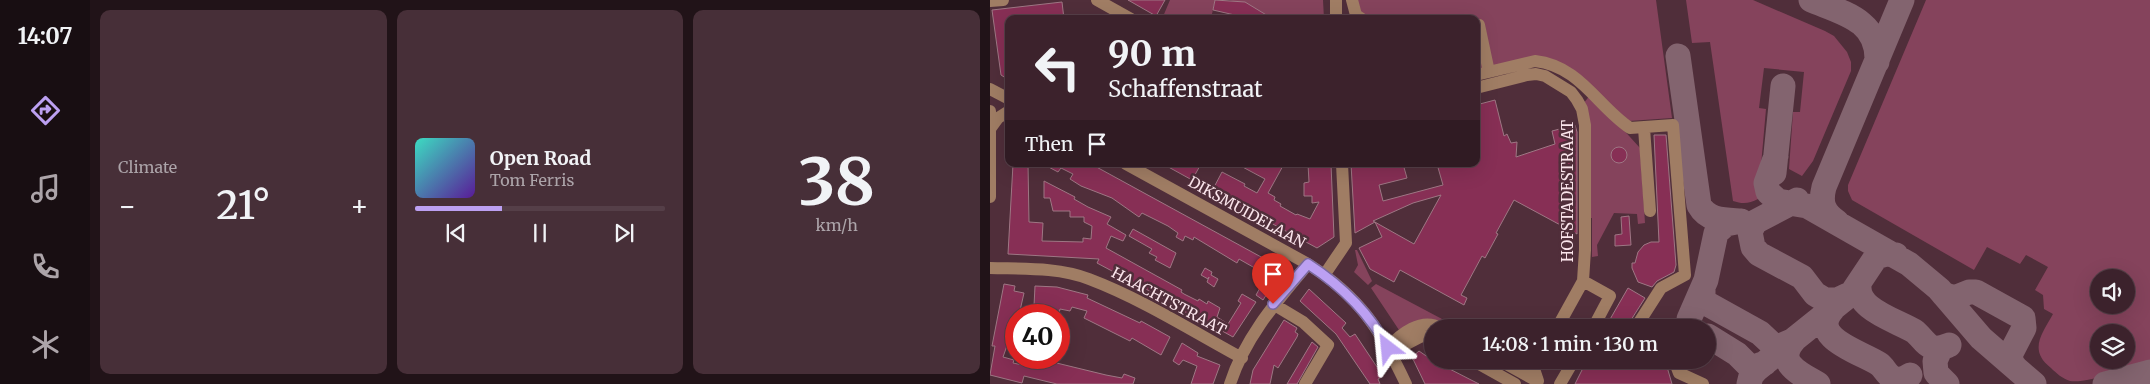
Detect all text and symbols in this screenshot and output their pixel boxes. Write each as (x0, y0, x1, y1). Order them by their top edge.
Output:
text: 14:07 (17, 22, 73, 50)
text: 90 m (1108, 32, 1196, 76)
icon: left (1025, 35, 1090, 100)
text: Schaffenstraat (1108, 75, 1263, 103)
icon: directions (28, 93, 63, 128)
street label: HOFSTADESTRAAT (1558, 119, 1577, 262)
icon: arrive (1083, 130, 1111, 158)
text: Then (1025, 132, 1073, 156)
text: 38 (798, 141, 875, 223)
text: Open Road (490, 146, 591, 170)
text: Climate (118, 157, 177, 177)
text: Tom Ferris (490, 170, 574, 190)
icon: music (28, 171, 63, 206)
street label: DIKSMUIDELAAN (1185, 172, 1309, 252)
text: 21° (216, 182, 270, 229)
text: − (118, 188, 137, 224)
text: + (350, 188, 369, 224)
text: km/h (815, 215, 858, 235)
icon: previous (442, 219, 470, 247)
icon: pause (526, 219, 554, 247)
icon: next (610, 219, 638, 247)
icon: phone (28, 249, 63, 284)
pin (1252, 253, 1294, 304)
icon: arrive (1259, 260, 1287, 288)
street label: HAACHTSTRAAT (1108, 263, 1230, 340)
map controls (2090, 269, 2135, 369)
button: sound (2090, 269, 2135, 314)
speed limit sign: 40 (1005, 304, 1070, 369)
position arrow (1361, 321, 1413, 373)
button: layers (2090, 324, 2135, 369)
icon: climate (28, 327, 63, 362)
text: 14:08 · 1 min · 130 m (1482, 332, 1658, 356)

